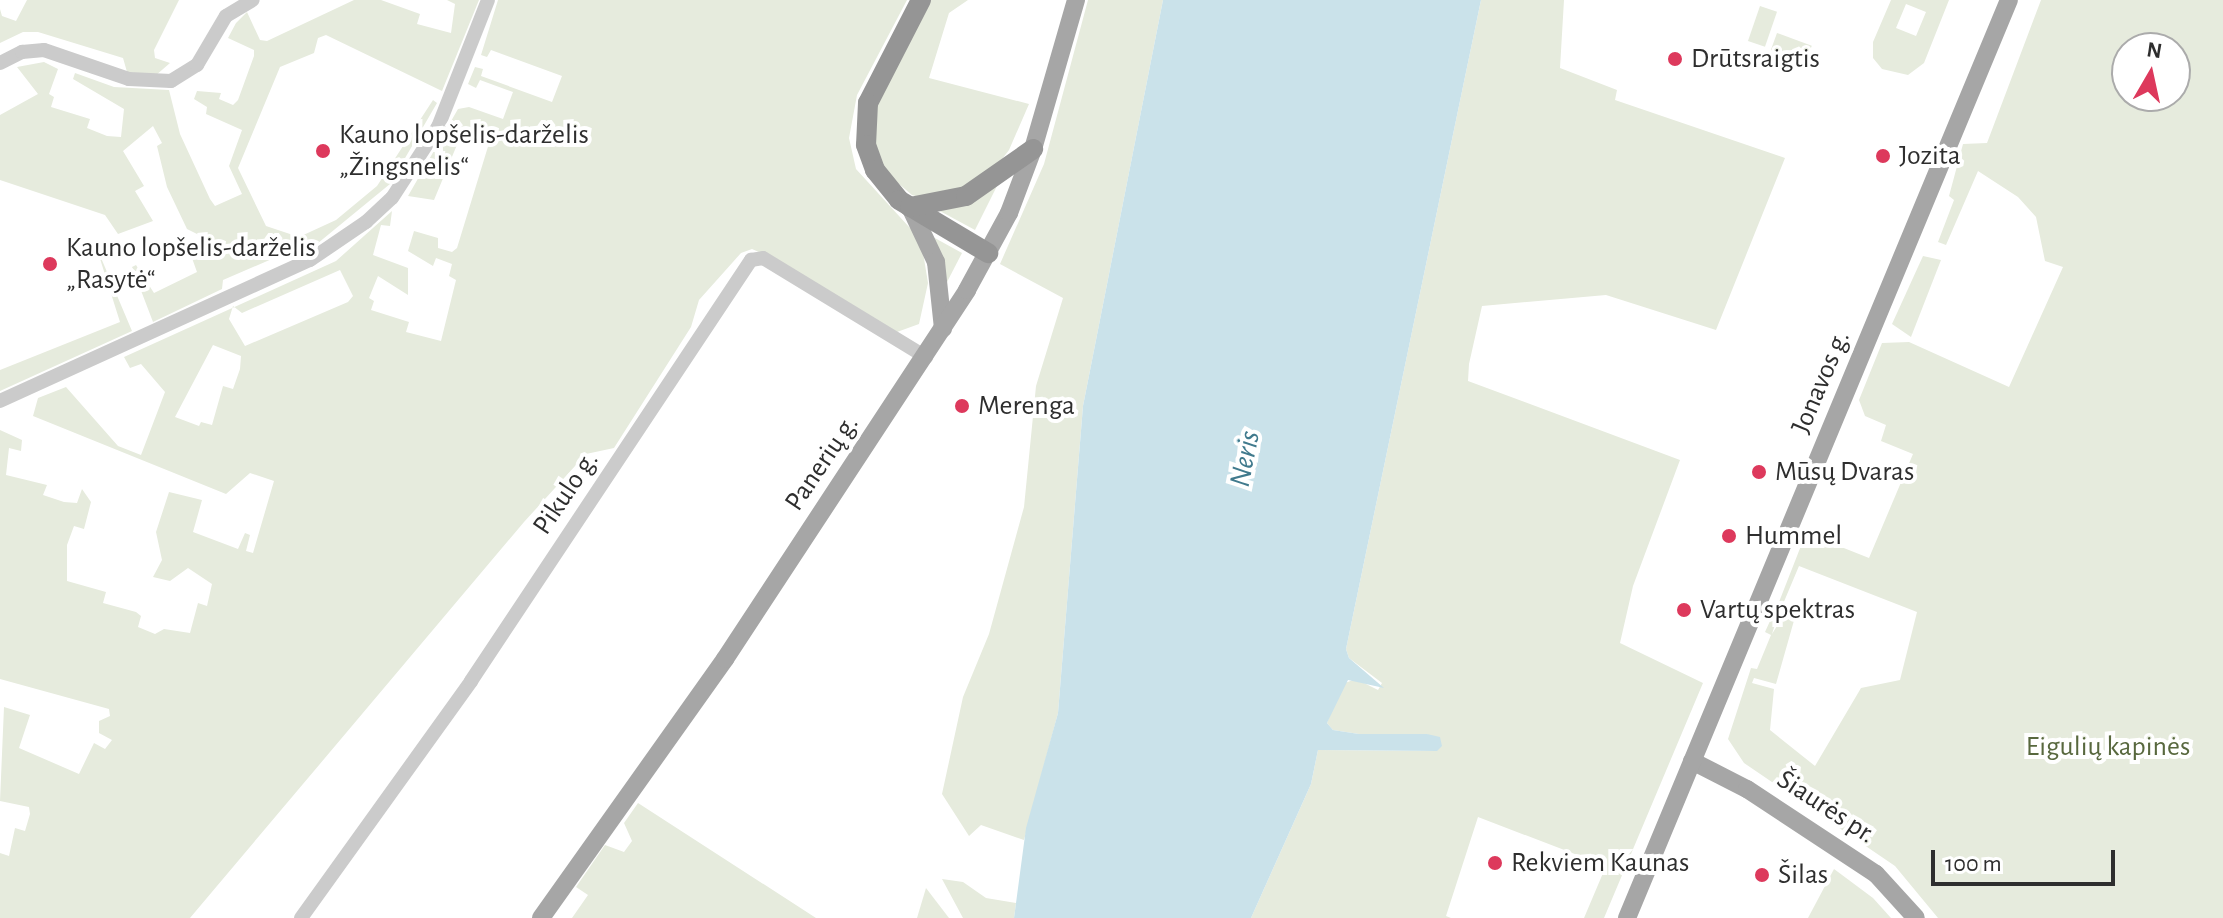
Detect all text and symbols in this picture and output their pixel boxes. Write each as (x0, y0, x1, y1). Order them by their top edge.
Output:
north arrow (2111, 32, 2191, 112)
text: N (2145, 38, 2164, 62)
place label: Drūtsraigtis (1691, 42, 1820, 76)
marker: Drūtsraigtis (1666, 50, 1684, 68)
place label: Kauno lopšelis-darželis „Žingsnelis“ (339, 118, 589, 184)
place label: Jozita (1899, 139, 1961, 173)
marker: Kauno lopšelis-darželis „Žingsnelis“ (314, 142, 332, 160)
marker: Jozita (1874, 147, 1892, 165)
place label: Kauno lopšelis-darželis „Rasytė“ (66, 231, 316, 297)
marker: Kauno lopšelis-darželis „Rasytė“ (41, 255, 59, 273)
street label: Jonavos g. (1784, 325, 1858, 439)
place label: Merenga (978, 389, 1075, 423)
marker: Merenga (953, 397, 971, 415)
street label: Panerių g. (778, 409, 866, 517)
water label: Neris (1222, 428, 1268, 490)
street label: Pikulo g. (526, 445, 606, 541)
place label: Mūsų Dvaras (1775, 455, 1914, 489)
marker: Mūsų Dvaras (1750, 463, 1768, 481)
place label: Hummel (1745, 519, 1842, 553)
marker: Hummel (1720, 527, 1738, 545)
place label: Vartų spektras (1700, 593, 1855, 627)
marker: Vartų spektras (1675, 601, 1693, 619)
park label: Eigulių kapinės (2026, 730, 2190, 764)
street label: Šiaurės pr. (1770, 763, 1882, 851)
scale bar (1935, 834, 2119, 884)
place label: Rekviem Kaunas (1511, 846, 1689, 880)
text: 100 m (1945, 852, 2002, 876)
marker: Rekviem Kaunas (1486, 854, 1504, 872)
place label: Šilas (1778, 858, 1828, 892)
marker: Šilas (1753, 866, 1771, 884)

